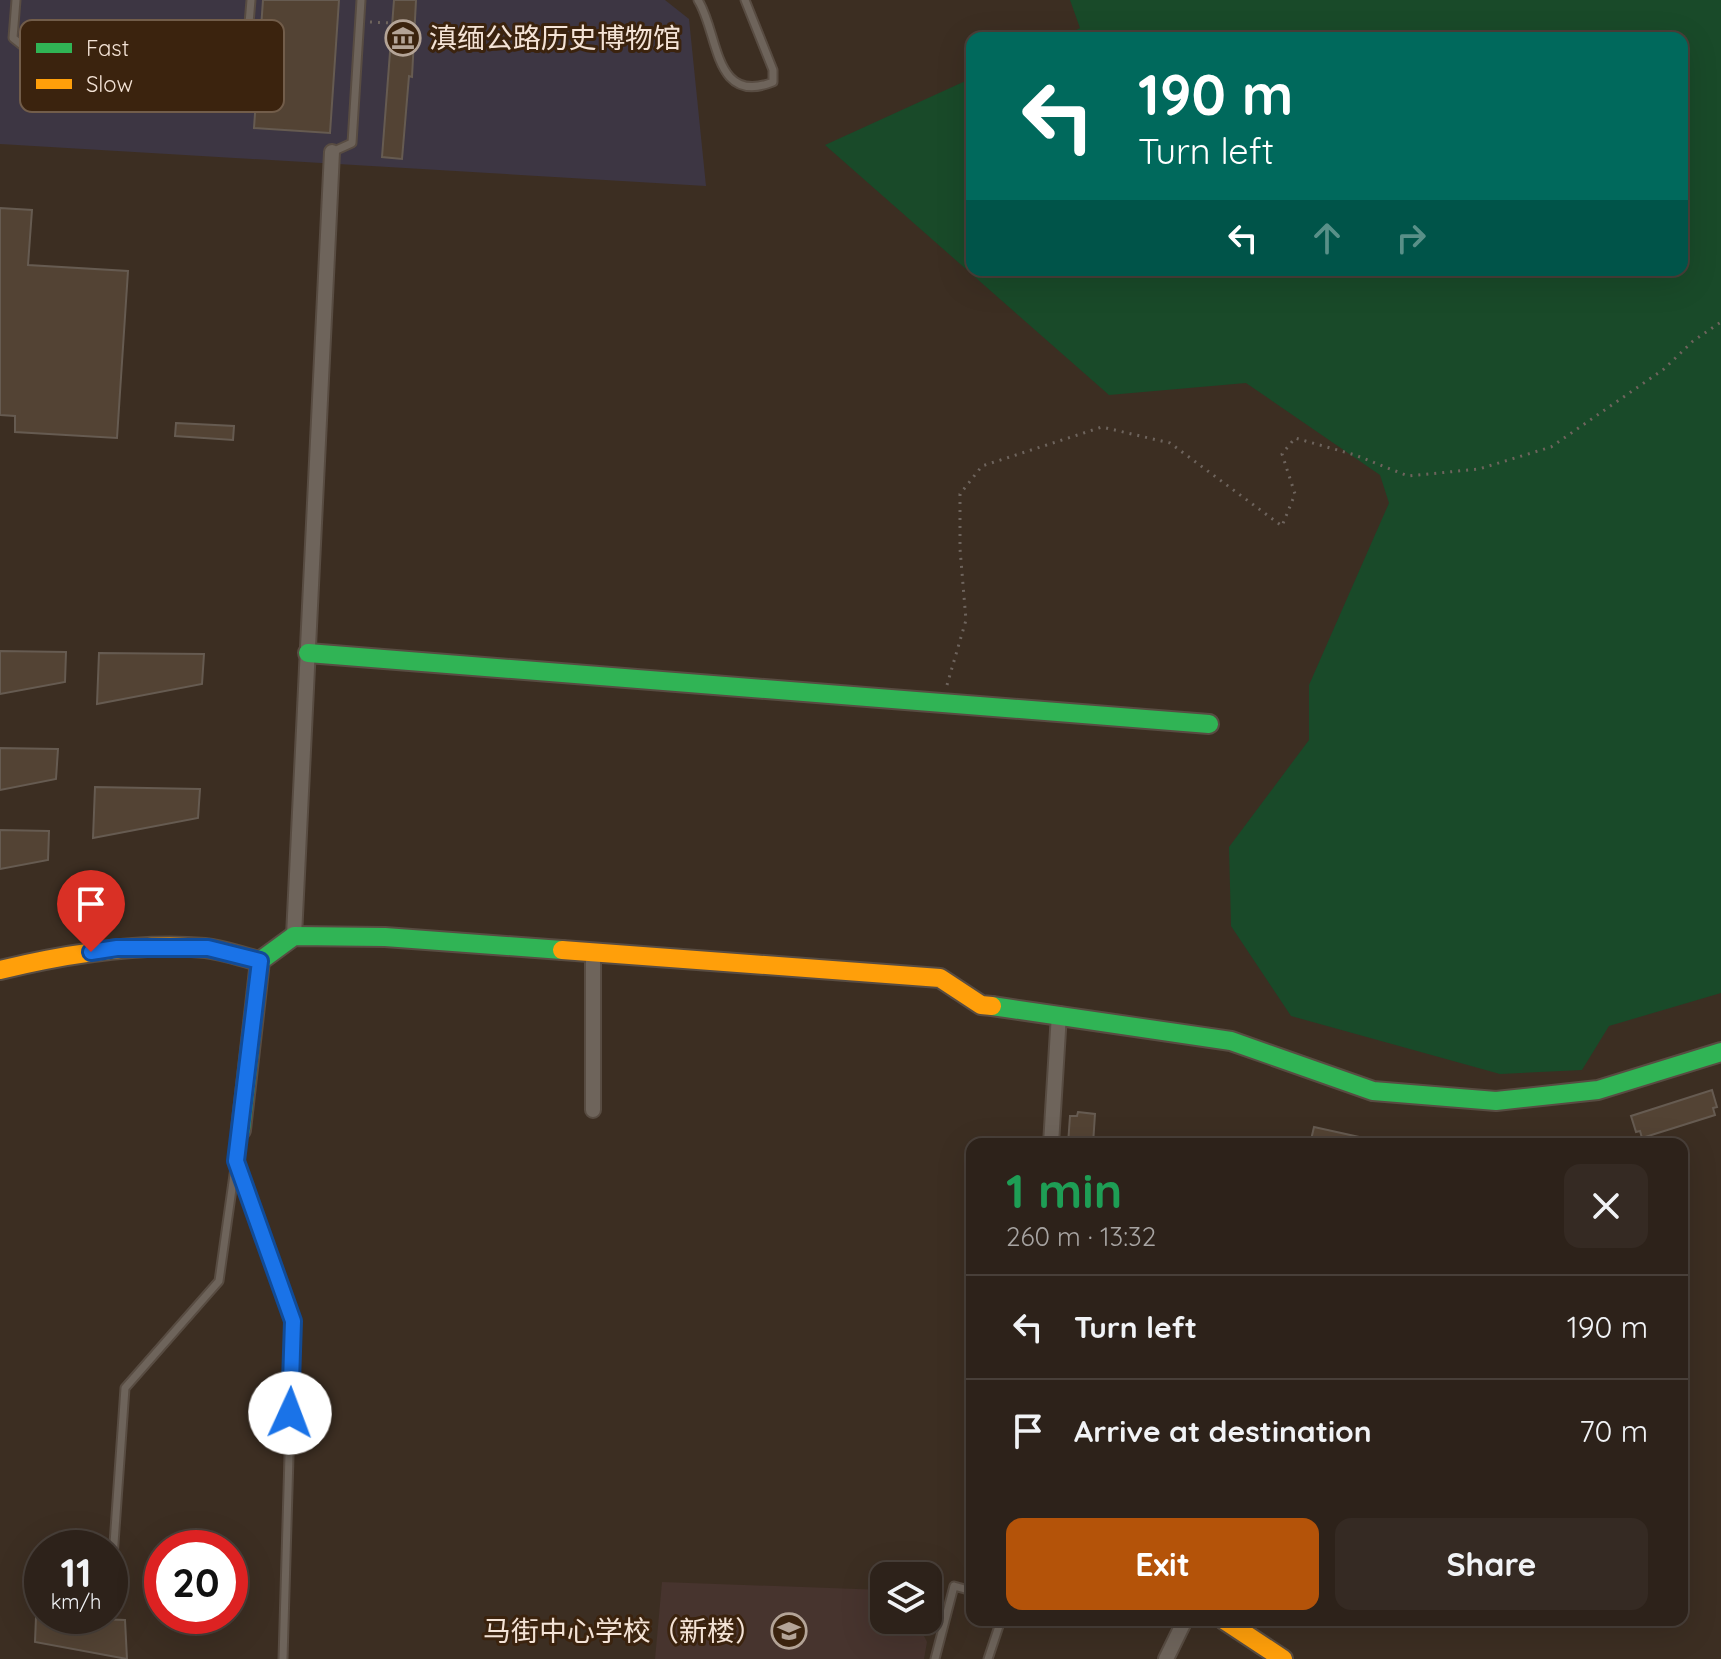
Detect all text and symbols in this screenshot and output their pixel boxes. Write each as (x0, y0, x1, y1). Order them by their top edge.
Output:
museum icon: 滇缅公路历史博物馆 (384, 19, 422, 57)
legend (20, 20, 284, 112)
place label: 滇缅公路历史博物馆 (429, 20, 681, 55)
text: Fast (86, 34, 129, 62)
text: 190 m (1138, 59, 1293, 129)
icon: left (1006, 64, 1110, 168)
text: Slow (86, 70, 133, 98)
text: Turn left (1138, 128, 1274, 173)
icon: left (1221, 216, 1265, 260)
icon: ahead (1305, 216, 1349, 260)
icon: right (1389, 216, 1433, 260)
pin (57, 870, 125, 952)
icon: arrive (69, 882, 113, 926)
text: 1 min (1006, 1160, 1122, 1220)
button: close (1564, 1164, 1648, 1248)
text: 260 m · 13:32 (1006, 1220, 1156, 1253)
icon: left (1006, 1305, 1050, 1349)
text: Turn left (1074, 1308, 1197, 1346)
text: 190 m (1567, 1308, 1648, 1346)
position arrow (248, 1371, 332, 1455)
icon: arrive (1006, 1409, 1050, 1453)
text: Arrive at destination (1074, 1412, 1372, 1450)
text: 70 m (1579, 1412, 1648, 1450)
button: Exit (1006, 1518, 1319, 1610)
button: Share (1335, 1518, 1648, 1610)
speed limit sign: 20 (144, 1530, 248, 1634)
text: 11 (60, 1547, 92, 1597)
map controls (870, 1562, 942, 1634)
button: layers (870, 1562, 942, 1634)
text: km/h (51, 1589, 101, 1614)
school or university icon: 马街中心学校（新楼） (770, 1612, 808, 1650)
place label: 马街中心学校（新楼） (483, 1613, 763, 1648)

